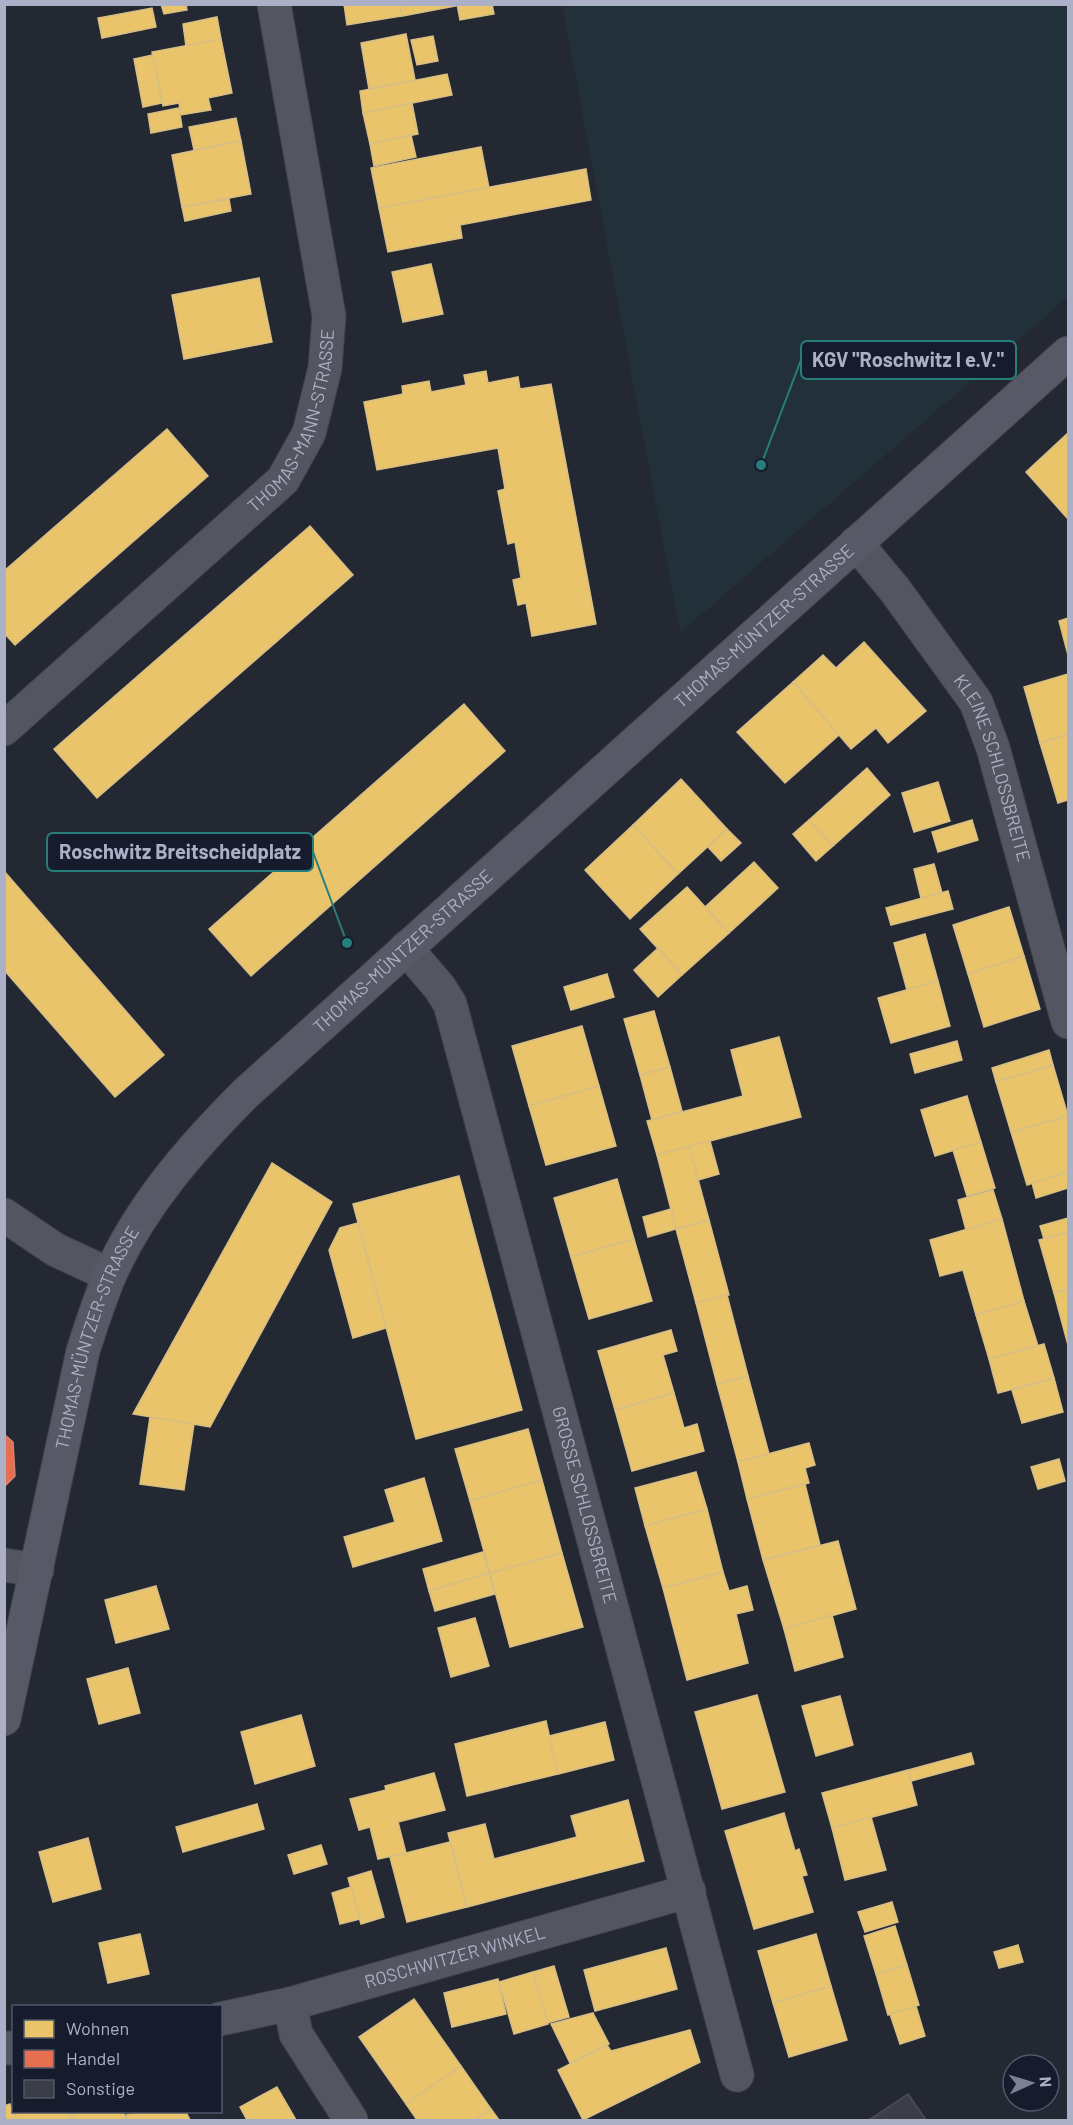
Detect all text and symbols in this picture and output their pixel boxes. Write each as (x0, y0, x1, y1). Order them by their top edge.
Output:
street label: THOMAS-MANN-STRASSE (242, 328, 338, 516)
callout: KGV "Roschwitz I e.V." (801, 341, 1016, 379)
text: KGV "Roschwitz I e.V." (812, 347, 1004, 371)
street label: THOMAS-MÜNTZER-STRASSE (669, 539, 858, 712)
street label: KLEINE SCHLOSSBREITE (950, 670, 1036, 864)
callout: Roschwitz Breitscheidplatz (47, 833, 313, 871)
text: Roschwitz Breitscheidplatz (59, 839, 301, 863)
street label: THOMAS-MÜNTZER-STRASSE (308, 864, 497, 1037)
street label: THOMAS-MÜNTZER-STRASSE (50, 1222, 143, 1451)
street label: GROSSE SCHLOSSBREITE (548, 1404, 622, 1606)
street label: ROSCHWITZER WINKEL (362, 1920, 547, 1992)
legend (12, 2005, 222, 2113)
text: Wohnen (66, 2017, 129, 2039)
text: Handel (66, 2047, 120, 2069)
north arrow (1001, 2053, 1061, 2113)
text: N (1037, 2076, 1056, 2088)
text: Sonstige (66, 2077, 135, 2099)

